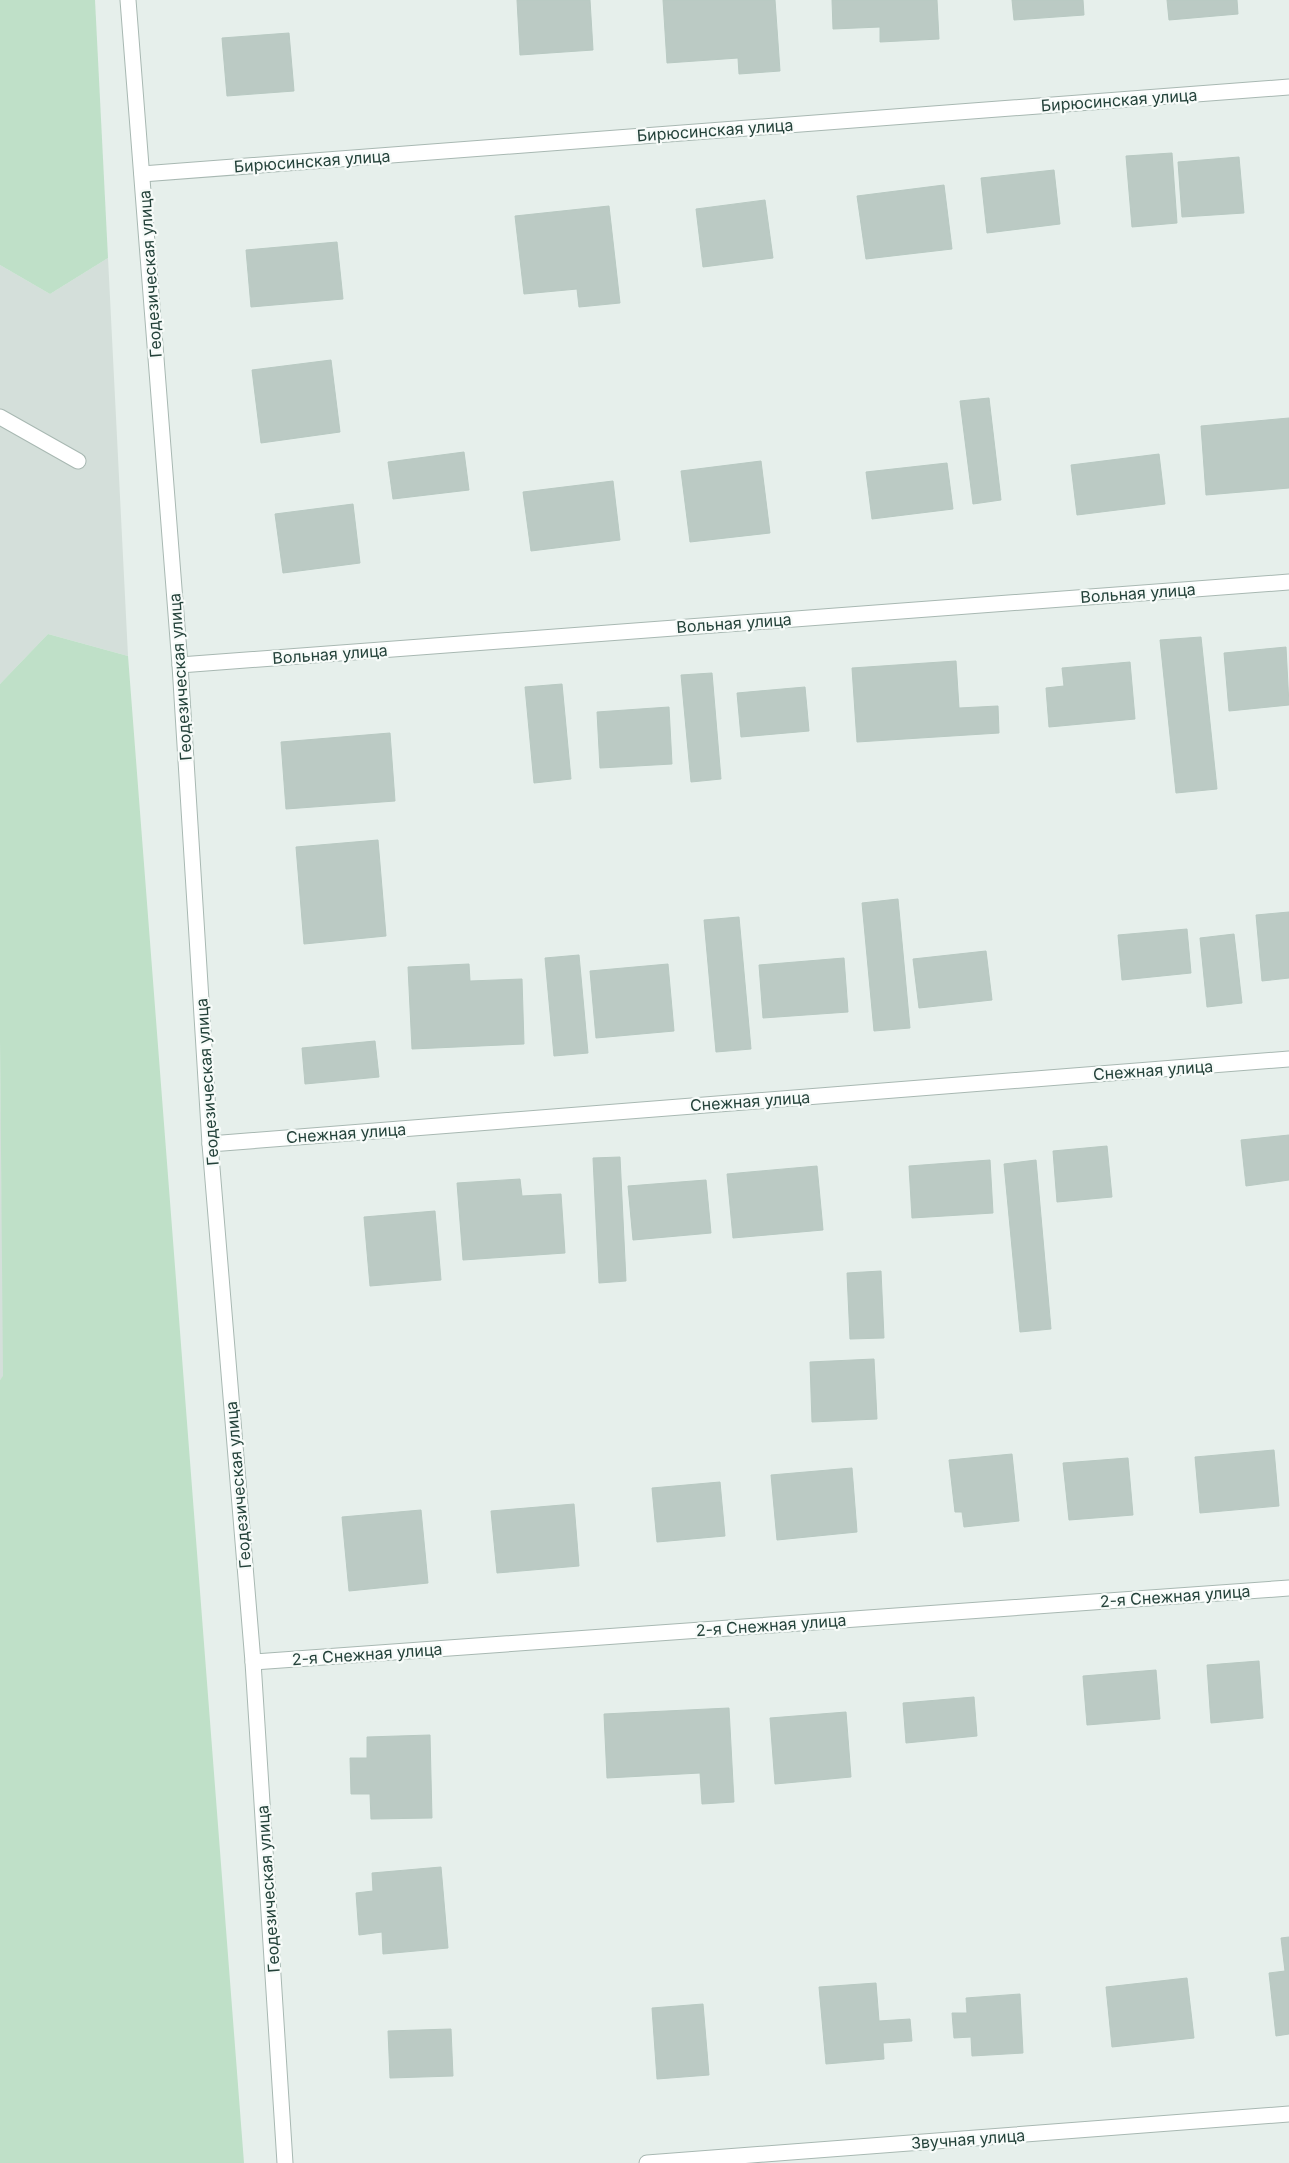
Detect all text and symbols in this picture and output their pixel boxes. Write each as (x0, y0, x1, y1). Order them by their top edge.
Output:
street label: Бирюсинская улица (1040, 85, 1198, 115)
street label: Бирюсинская улица (636, 115, 794, 145)
street label: Бирюсинская улица (233, 146, 391, 176)
street label: Геодезическая улица (134, 190, 166, 358)
street label: Вольная улица (1080, 579, 1196, 607)
street label: Геодезическая улица (164, 593, 196, 761)
street label: Вольная улица (676, 609, 792, 637)
street label: Вольная улица (272, 640, 388, 668)
street label: Геодезическая улица (191, 998, 223, 1166)
street label: Снежная улица (1092, 1056, 1214, 1084)
street label: Снежная улица (689, 1087, 811, 1115)
street label: Снежная улица (285, 1119, 407, 1147)
street label: Геодезическая улица (221, 1401, 255, 1569)
street label: 2-я Снежная улица (1099, 1581, 1251, 1611)
street label: 2-я Снежная улица (695, 1610, 847, 1640)
street label: 2-я Снежная улица (291, 1639, 443, 1669)
street label: Геодезическая улица (252, 1805, 284, 1973)
street label: Звучная улица (910, 2125, 1026, 2153)

